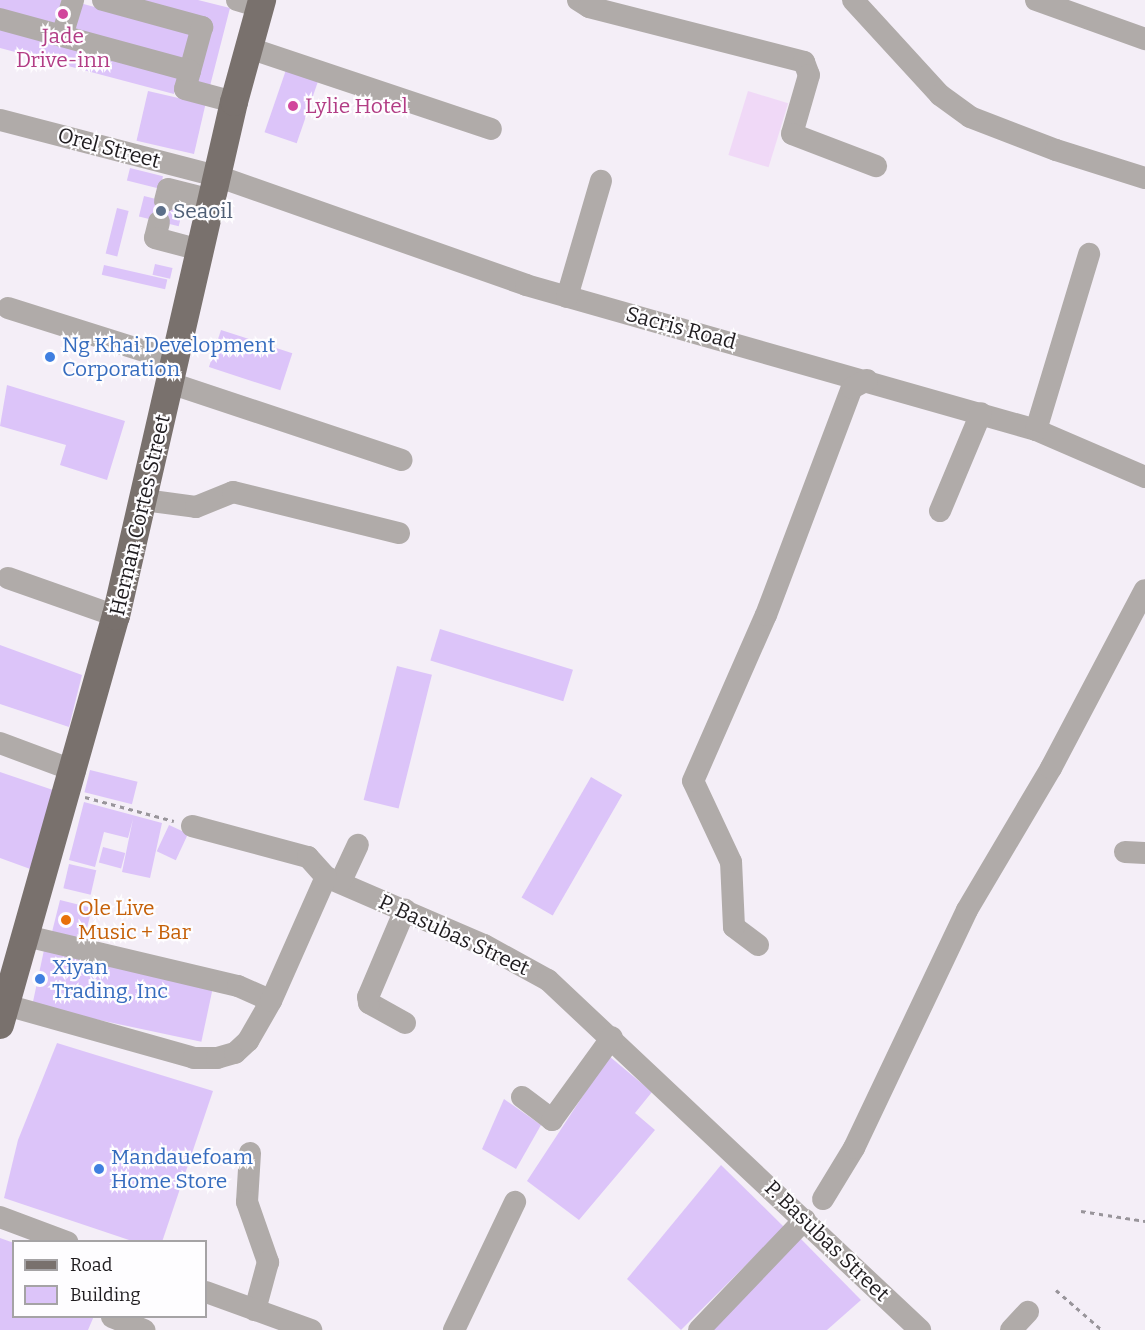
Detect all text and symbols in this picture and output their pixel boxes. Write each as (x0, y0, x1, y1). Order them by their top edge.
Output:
marker: Jade Drive-inn (56, 7, 70, 21)
place label: Jade Drive-inn (16, 23, 110, 73)
place label: Lylie Hotel (305, 93, 408, 119)
marker: Lylie Hotel (286, 99, 300, 113)
street label: Orel Street (55, 122, 163, 174)
place label: Seaoil (173, 198, 233, 224)
marker: Seaoil (154, 204, 168, 218)
street label: Sacris Road (623, 301, 739, 355)
place label: Ng Khai Development Corporation (62, 332, 275, 382)
marker: Ng Khai Development Corporation (43, 350, 57, 364)
street label: Hernan Cortes Street (105, 412, 175, 618)
street label: P. Basubas Street (375, 889, 533, 981)
place label: Ole Live Music + Bar (78, 895, 191, 945)
marker: Ole Live Music + Bar (59, 913, 73, 927)
place label: Xiyan Trading, Inc (52, 954, 168, 1004)
marker: Xiyan Trading, Inc (33, 972, 47, 986)
place label: Mandauefoam Home Store (111, 1144, 253, 1194)
marker: Mandauefoam Home Store (92, 1162, 106, 1176)
street label: P. Basubas Street (760, 1175, 894, 1307)
legend (12, 1240, 207, 1318)
text: Road (70, 1254, 112, 1276)
text: Building (70, 1284, 141, 1306)

